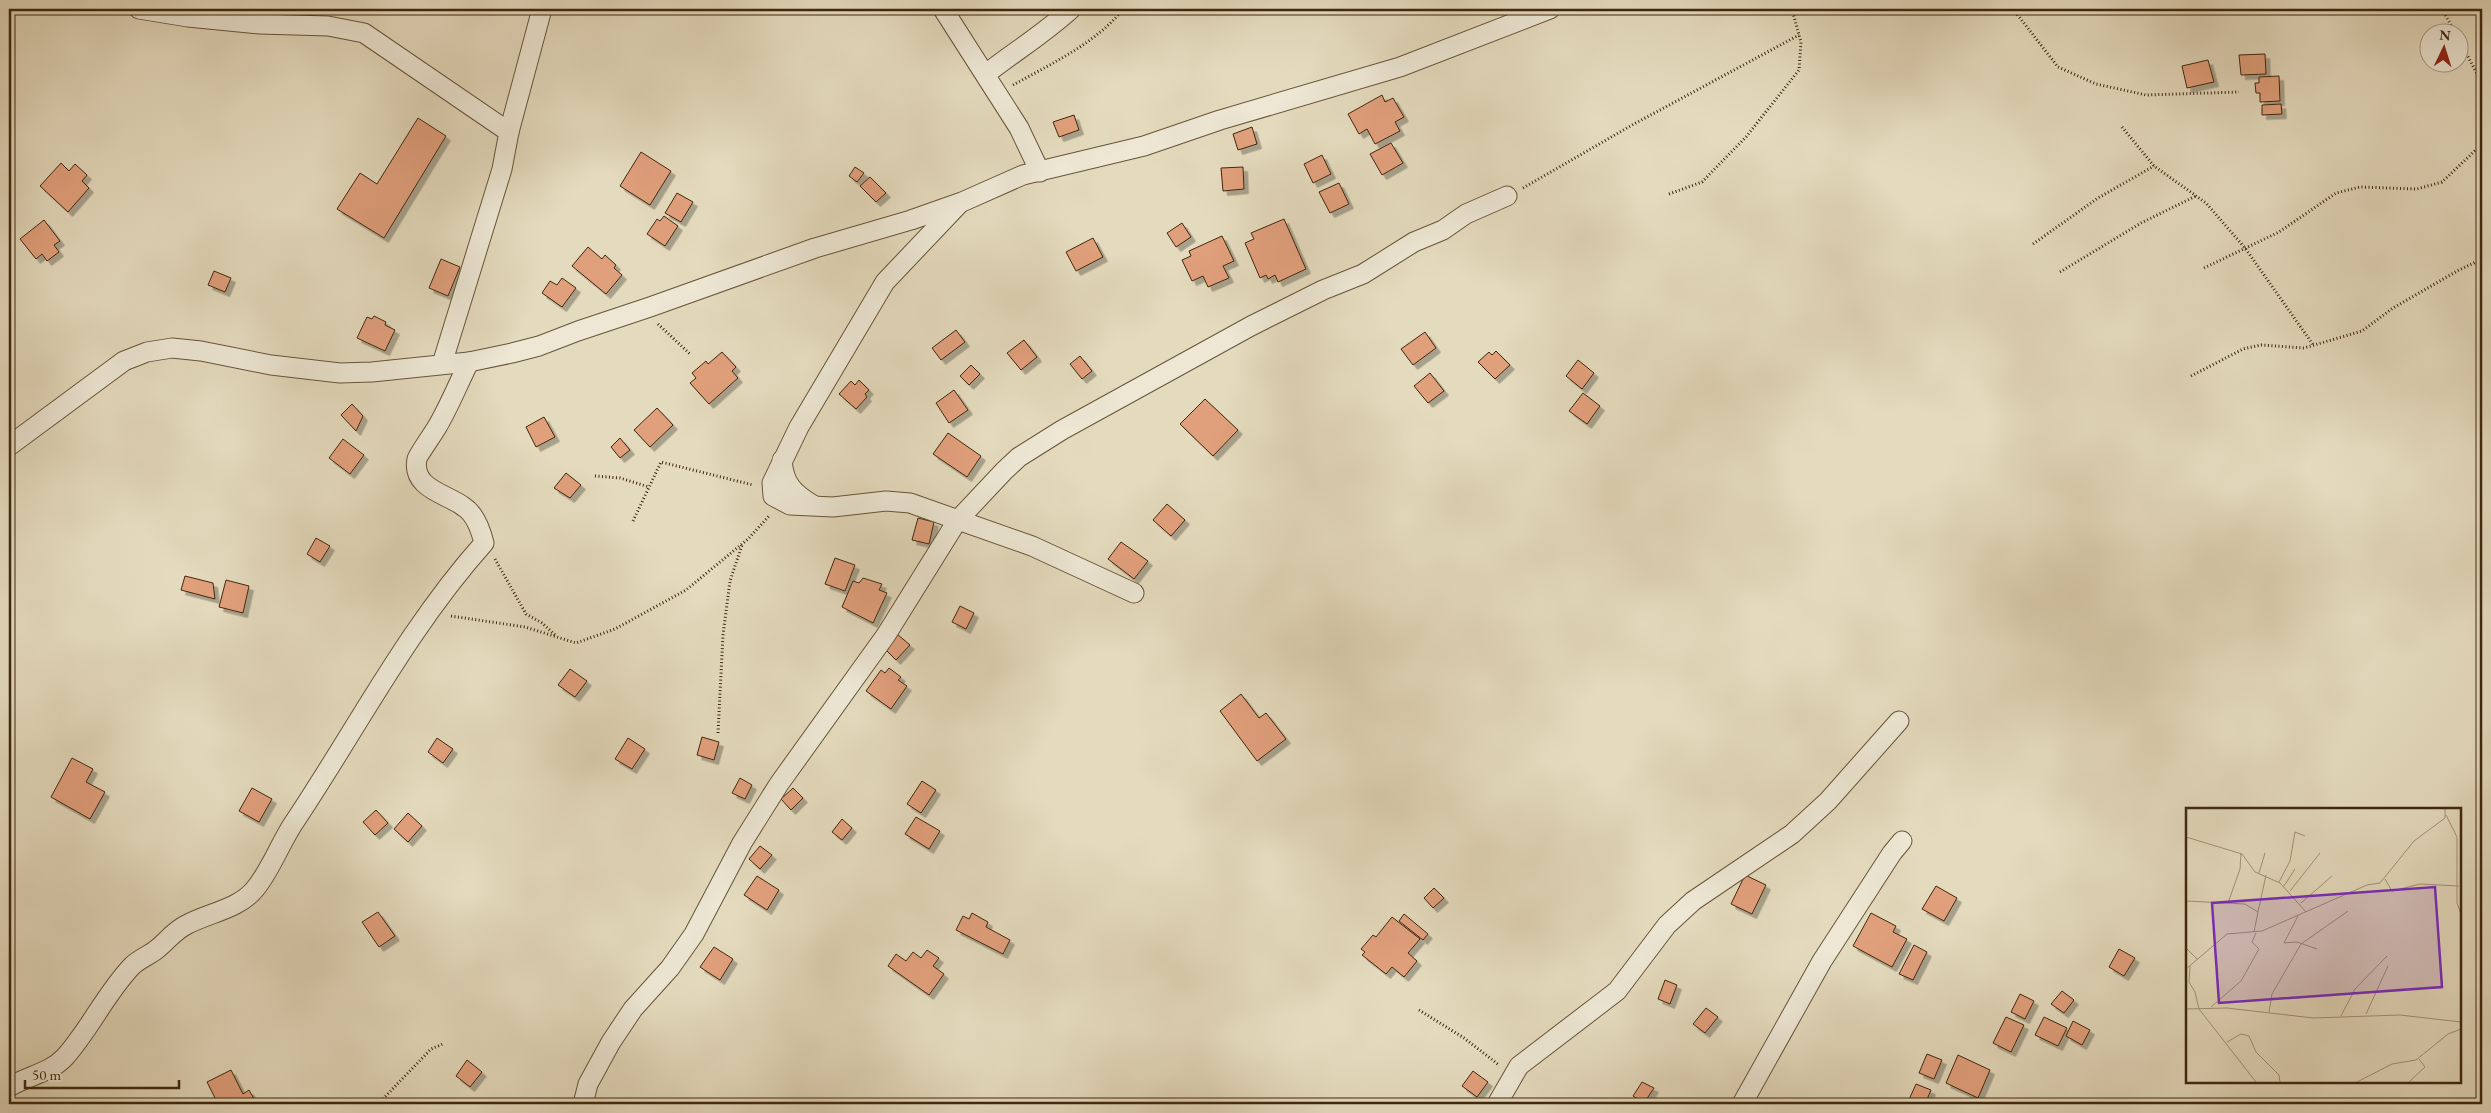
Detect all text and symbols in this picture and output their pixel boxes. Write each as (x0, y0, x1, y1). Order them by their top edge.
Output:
north arrow (2418, 22, 2468, 72)
text: N (2439, 26, 2452, 44)
inset map (2186, 808, 2461, 1083)
scale bar (25, 1058, 179, 1090)
text: 50 m (32, 1065, 61, 1084)

